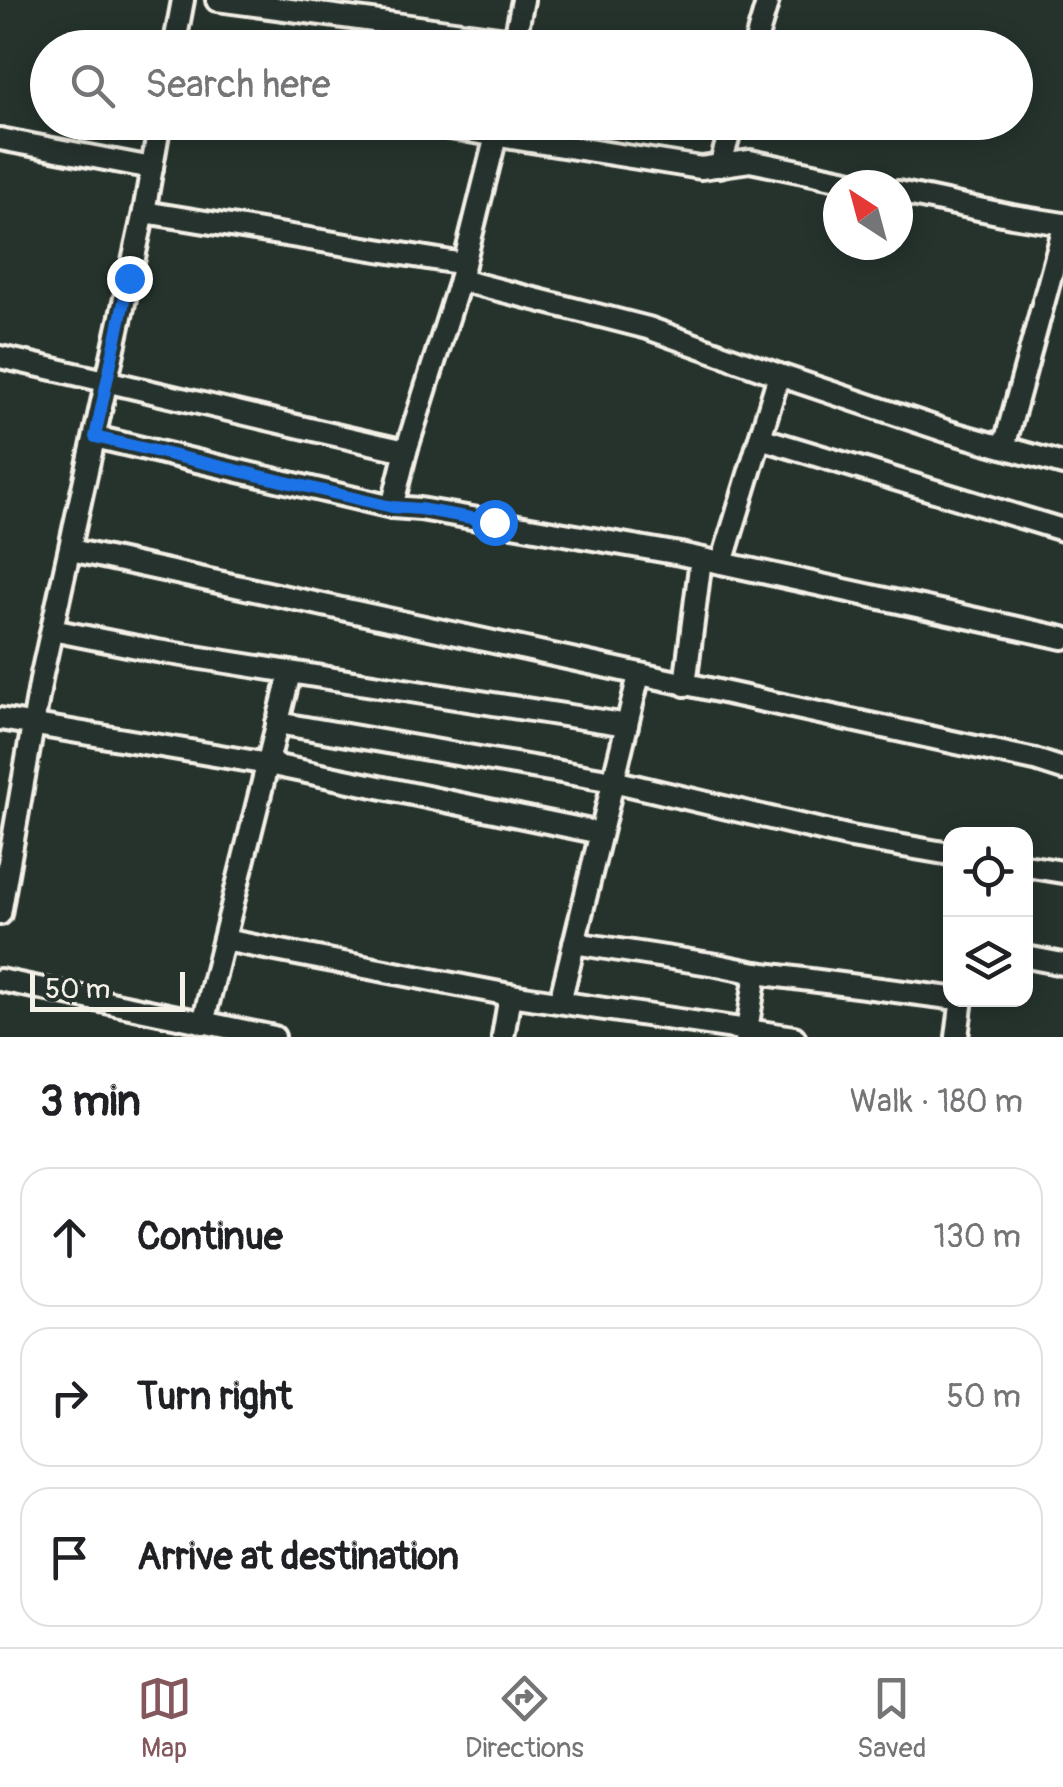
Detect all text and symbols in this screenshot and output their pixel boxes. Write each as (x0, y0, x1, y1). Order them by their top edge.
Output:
search box (30, 30, 1033, 140)
icon: search (65, 58, 120, 113)
text: Search here (145, 61, 331, 109)
north arrow (823, 170, 913, 260)
route end (107, 256, 153, 302)
route start (472, 500, 518, 546)
map controls (943, 827, 1033, 1007)
button: locate (943, 827, 1033, 917)
button: layers (943, 917, 1033, 1007)
scale bar (30, 967, 185, 1011)
text: 50 m (45, 972, 110, 1007)
text: 3 min (40, 1076, 141, 1128)
text: Walk · 180 m (850, 1082, 1023, 1122)
icon: ahead (42, 1210, 97, 1265)
text: Continue (137, 1213, 283, 1261)
text: 130 m (933, 1217, 1021, 1257)
icon: right (42, 1370, 97, 1425)
text: Turn right (137, 1373, 292, 1421)
text: 50 m (946, 1377, 1021, 1417)
icon: arrive (42, 1530, 97, 1585)
text: Arrive at destination (137, 1533, 459, 1581)
tab: Map (137, 1671, 192, 1766)
tab: Directions (465, 1671, 584, 1766)
tab: Saved (857, 1671, 926, 1766)

